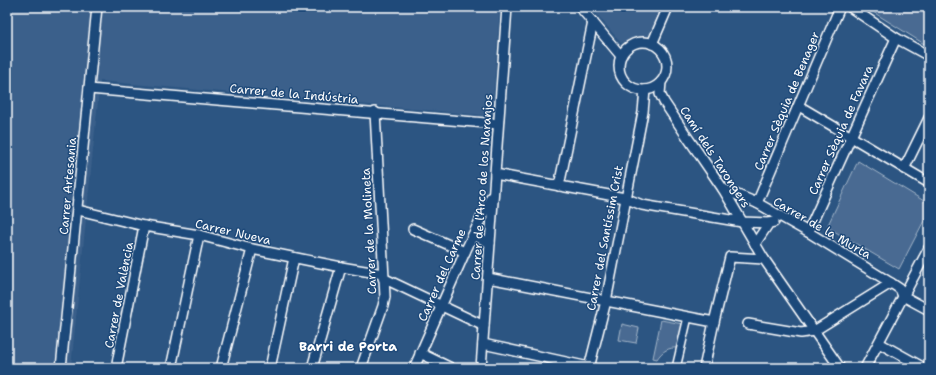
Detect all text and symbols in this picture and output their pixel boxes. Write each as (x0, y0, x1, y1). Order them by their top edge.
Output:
street label: Carrer Sèquia de Benager (750, 29, 824, 173)
street label: Carrer Sèquia de Favara (805, 62, 877, 197)
street label: Carrer de la Indústria (229, 80, 360, 108)
street label: Carrer de l'Arco de los Naranjos (468, 93, 496, 280)
street label: Camí dels Tarongers (676, 103, 754, 211)
street label: Carrer Artesania (56, 136, 80, 235)
street label: Carrer del Santíssim Crist (583, 164, 627, 312)
street label: Carrer de la Molineta (358, 167, 380, 295)
street label: Carrer de la Murta (770, 193, 874, 263)
street label: Carrer Nueva (194, 216, 273, 249)
street label: Carrer del Carme (414, 226, 470, 324)
street label: Carrer de València (101, 240, 137, 349)
district label: Barri de Porta (299, 338, 397, 355)

